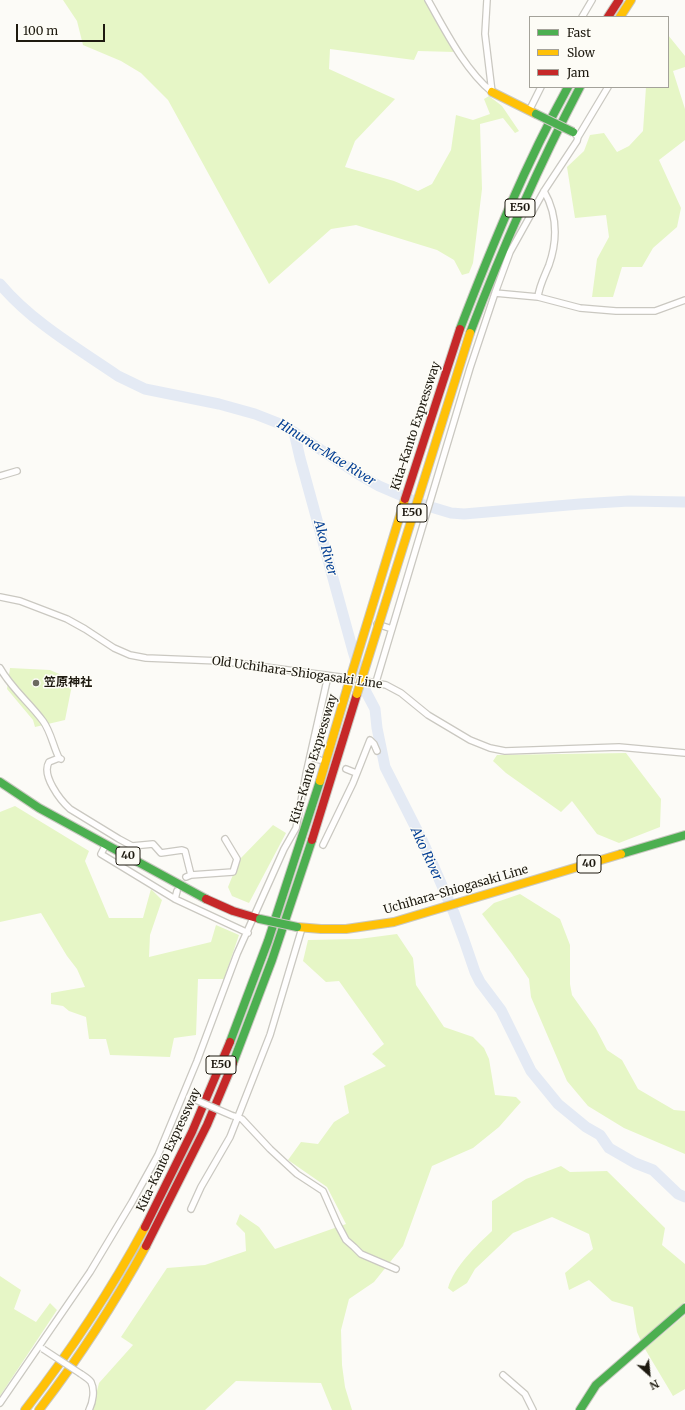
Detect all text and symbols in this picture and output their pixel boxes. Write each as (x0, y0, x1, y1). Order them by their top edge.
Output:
scale bar (18, 16, 107, 42)
legend (529, 16, 669, 88)
text: 100 m (23, 23, 58, 38)
text: Fast (567, 25, 591, 40)
text: Slow (567, 45, 595, 60)
text: Jam (567, 65, 589, 80)
road number: E50 (505, 199, 535, 217)
street label: Kita-Kanto Expressway (388, 360, 444, 492)
water label: Hinuma-Mae River (274, 417, 378, 489)
road number: E50 (397, 504, 427, 522)
water label: Ako River (310, 519, 340, 577)
street label: Old Uchihara-Shiogasaki Line (211, 654, 383, 692)
place label: 笠原神社 (44, 676, 92, 690)
marker: 笠原神社 (31, 678, 41, 688)
street label: Kita-Kanto Expressway (287, 692, 341, 826)
water label: Ako River (407, 825, 445, 883)
road number: 40 (116, 847, 140, 865)
road number: 40 (577, 855, 601, 873)
street label: Uchihara-Shiogasaki Line (382, 862, 530, 918)
road number: E50 (206, 1056, 236, 1074)
street label: Kita-Kanto Expressway (134, 1086, 204, 1214)
north arrow (629, 1354, 669, 1394)
text: N (647, 1376, 662, 1393)

